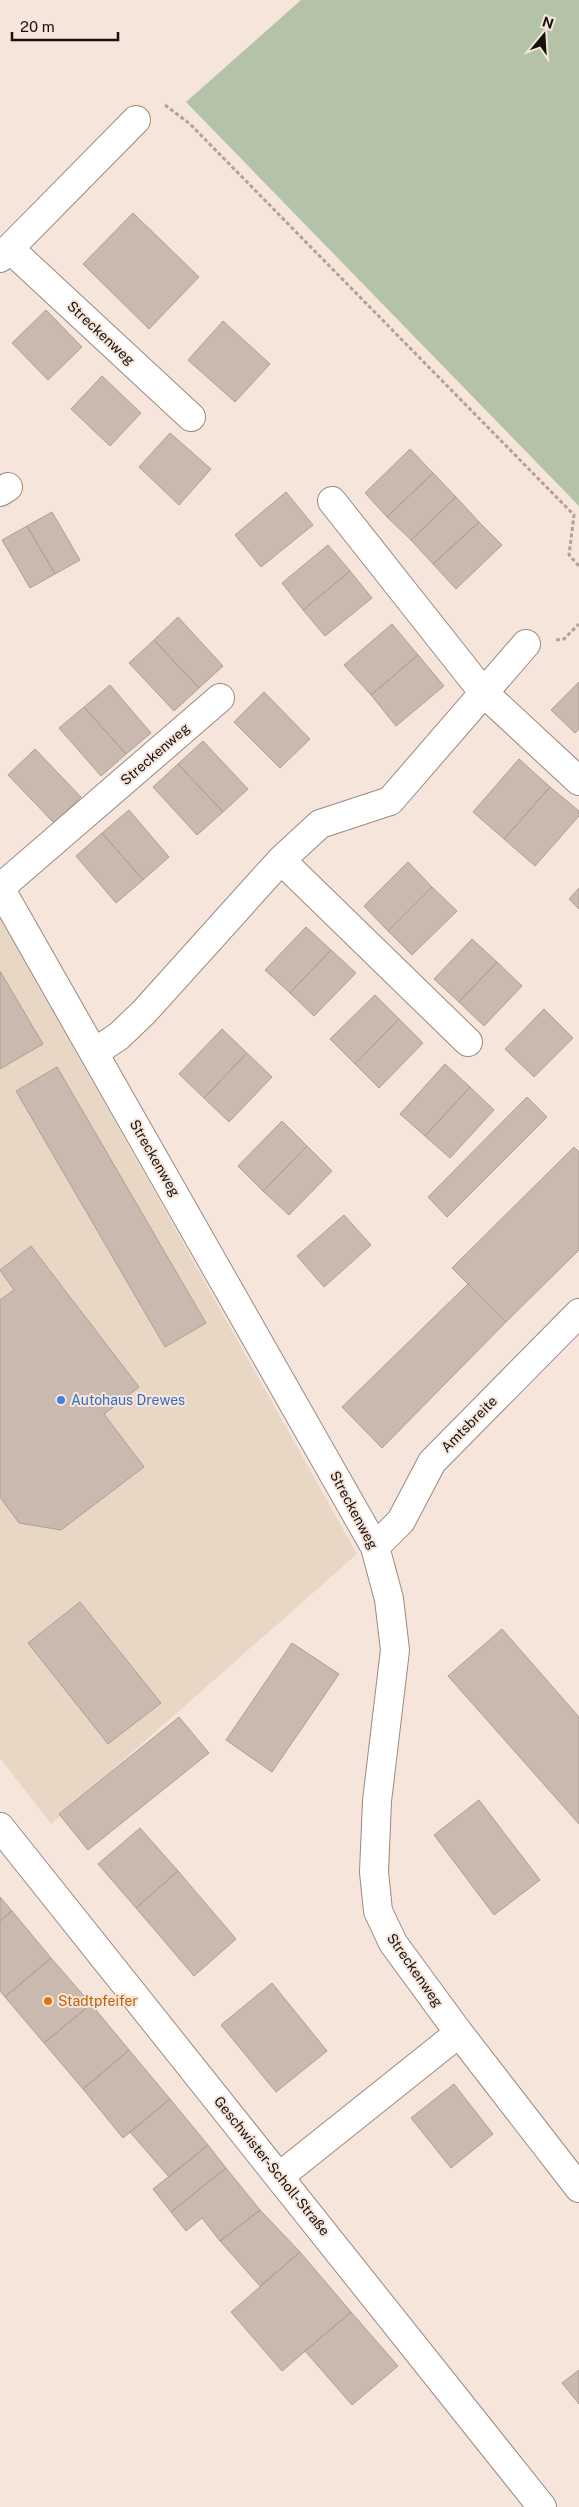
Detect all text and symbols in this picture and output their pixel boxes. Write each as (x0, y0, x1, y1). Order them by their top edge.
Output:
scale bar (12, 10, 119, 42)
north arrow (519, 10, 569, 60)
text: N (540, 13, 556, 32)
text: 20 m (20, 18, 55, 35)
street label: Streckenweg (64, 298, 138, 368)
street label: Streckenweg (117, 720, 193, 788)
street label: Streckenweg (127, 1117, 184, 1200)
place label: Autohaus Drewes (71, 1392, 185, 1408)
street label: Amtsbreite (438, 1393, 500, 1455)
marker: Autohaus Drewes (55, 1394, 67, 1406)
street label: Streckenweg (327, 1468, 381, 1552)
street label: Streckenweg (384, 1930, 446, 2010)
place label: Stadtpfeifer (58, 1993, 138, 2009)
marker: Stadtpfeifer (42, 1995, 54, 2007)
street label: Geschwister-Scholl-Straße (211, 2093, 333, 2239)

